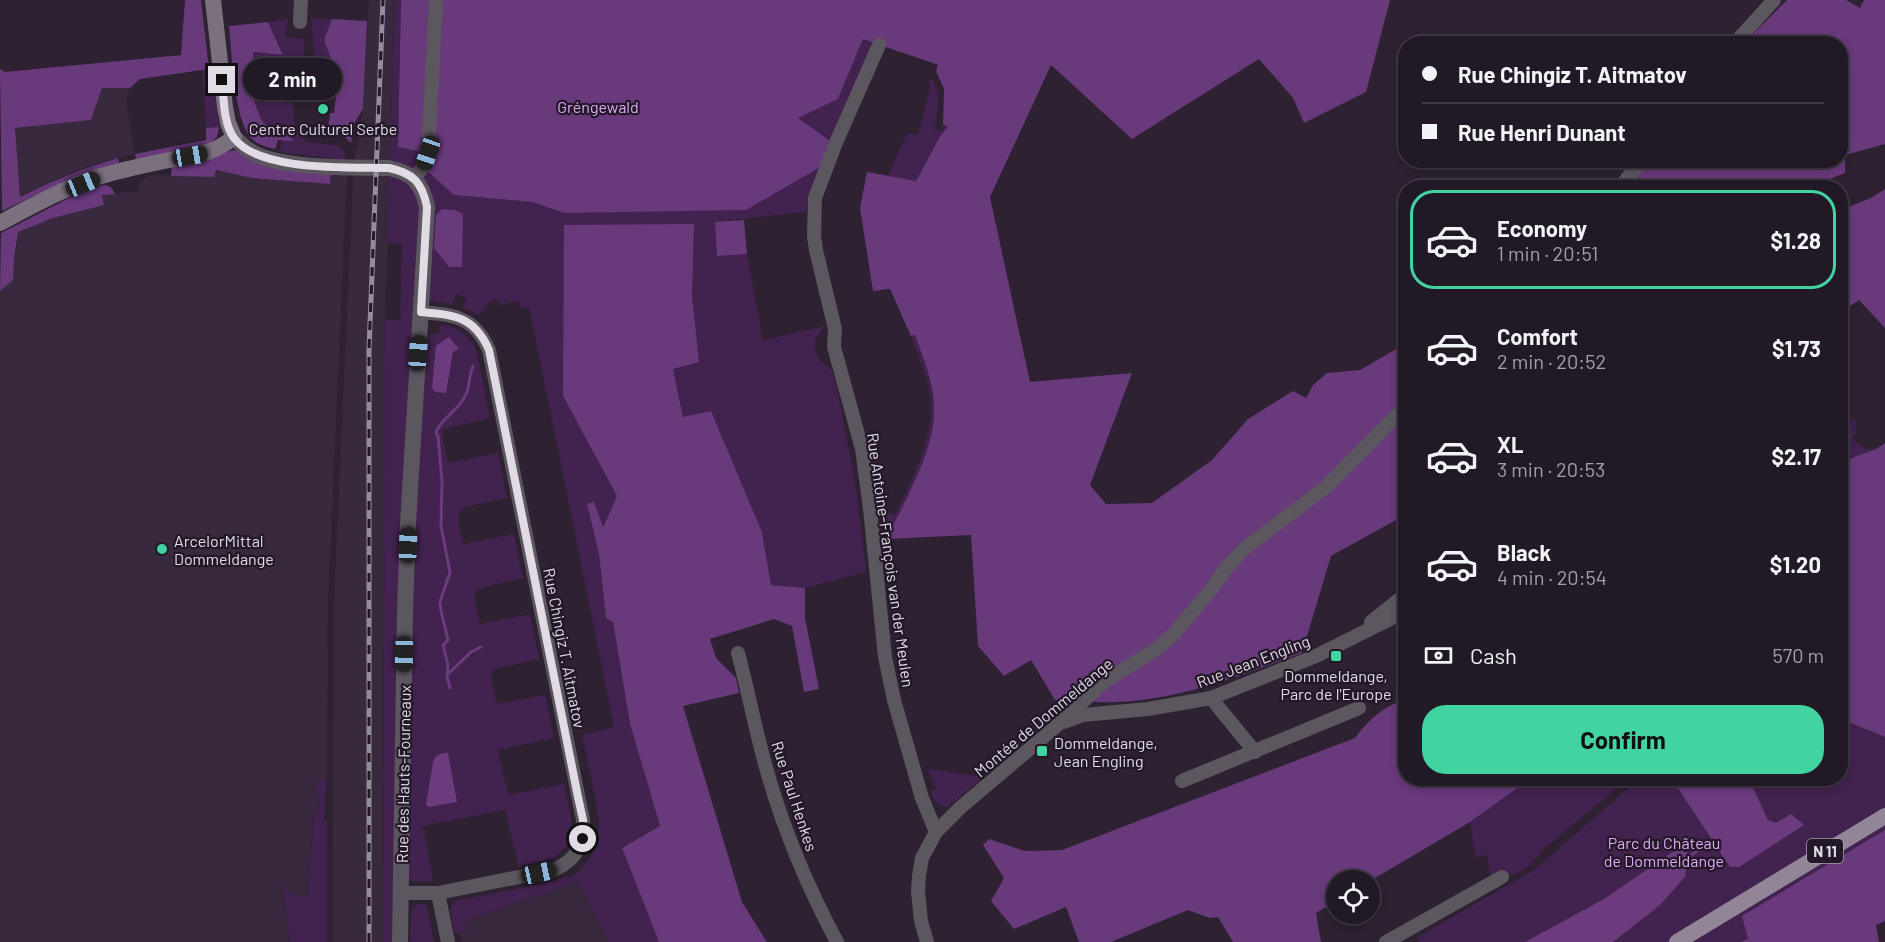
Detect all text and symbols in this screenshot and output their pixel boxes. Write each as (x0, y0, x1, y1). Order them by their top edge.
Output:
callout: 2 min (243, 59, 342, 101)
text: Rue Chingiz T. Aitmatov (1458, 61, 1687, 87)
route end (208, 66, 235, 93)
text: 2 min (269, 67, 316, 91)
park label: Gréngewald (557, 97, 639, 116)
marker: Centre Culturel Serbe (316, 102, 330, 116)
place label: Centre Culturel Serbe (249, 119, 397, 138)
text: Rue Henri Dunant (1458, 119, 1626, 145)
car (414, 133, 442, 173)
car (171, 144, 209, 168)
car (63, 169, 103, 199)
icon: car (1425, 213, 1479, 267)
text: Economy (1497, 215, 1587, 241)
text: $1.28 (1770, 227, 1821, 253)
text: 1 min · 20:51 (1497, 241, 1598, 265)
icon: car (1425, 321, 1479, 375)
text: Comfort (1497, 323, 1578, 349)
car (408, 334, 428, 372)
text: $1.73 (1772, 335, 1821, 361)
text: 2 min · 20:52 (1497, 349, 1606, 373)
icon: car (1425, 429, 1479, 483)
text: XL (1497, 431, 1523, 457)
street label: Rue Antoine-François van der Meulen (864, 432, 918, 688)
text: $2.17 (1771, 443, 1821, 469)
text: 3 min · 20:53 (1497, 457, 1605, 481)
car (398, 527, 418, 563)
place label: ArcelorMittal Dommeldange (174, 531, 274, 568)
icon: car (1425, 537, 1479, 591)
text: Black (1497, 539, 1551, 565)
marker: ArcelorMittal Dommeldange (155, 542, 169, 556)
text: $1.20 (1770, 551, 1821, 577)
text: 4 min · 20:54 (1497, 565, 1607, 589)
street label: Rue Chingiz T. Aitmatov (540, 566, 590, 730)
street label: Rue Jean Engling (1194, 631, 1312, 691)
car (395, 636, 413, 672)
icon: cash (1422, 639, 1455, 672)
text: Cash (1470, 642, 1517, 668)
text: 570 m (1772, 643, 1824, 667)
marker: Dommeldange, Parc de l'Europe (1329, 649, 1343, 663)
street label: Montée de Dommeldange (970, 654, 1116, 780)
place label: Dommeldange, Parc de l'Europe (1280, 666, 1392, 703)
street label: Rue des Hauts-Fourneaux (392, 684, 414, 863)
button: Confirm (1422, 705, 1824, 774)
place label: Dommeldange, Jean Engling (1054, 733, 1158, 770)
street label: Rue Paul Henkes (768, 739, 822, 853)
marker: Dommeldange, Jean Engling (1035, 744, 1049, 758)
route start (569, 825, 596, 852)
park label: Parc du Château de Dommeldange (1604, 833, 1724, 870)
road number: N 11 (1807, 839, 1843, 863)
car (520, 860, 558, 886)
map controls (1326, 870, 1380, 924)
button: locate (1326, 870, 1380, 924)

